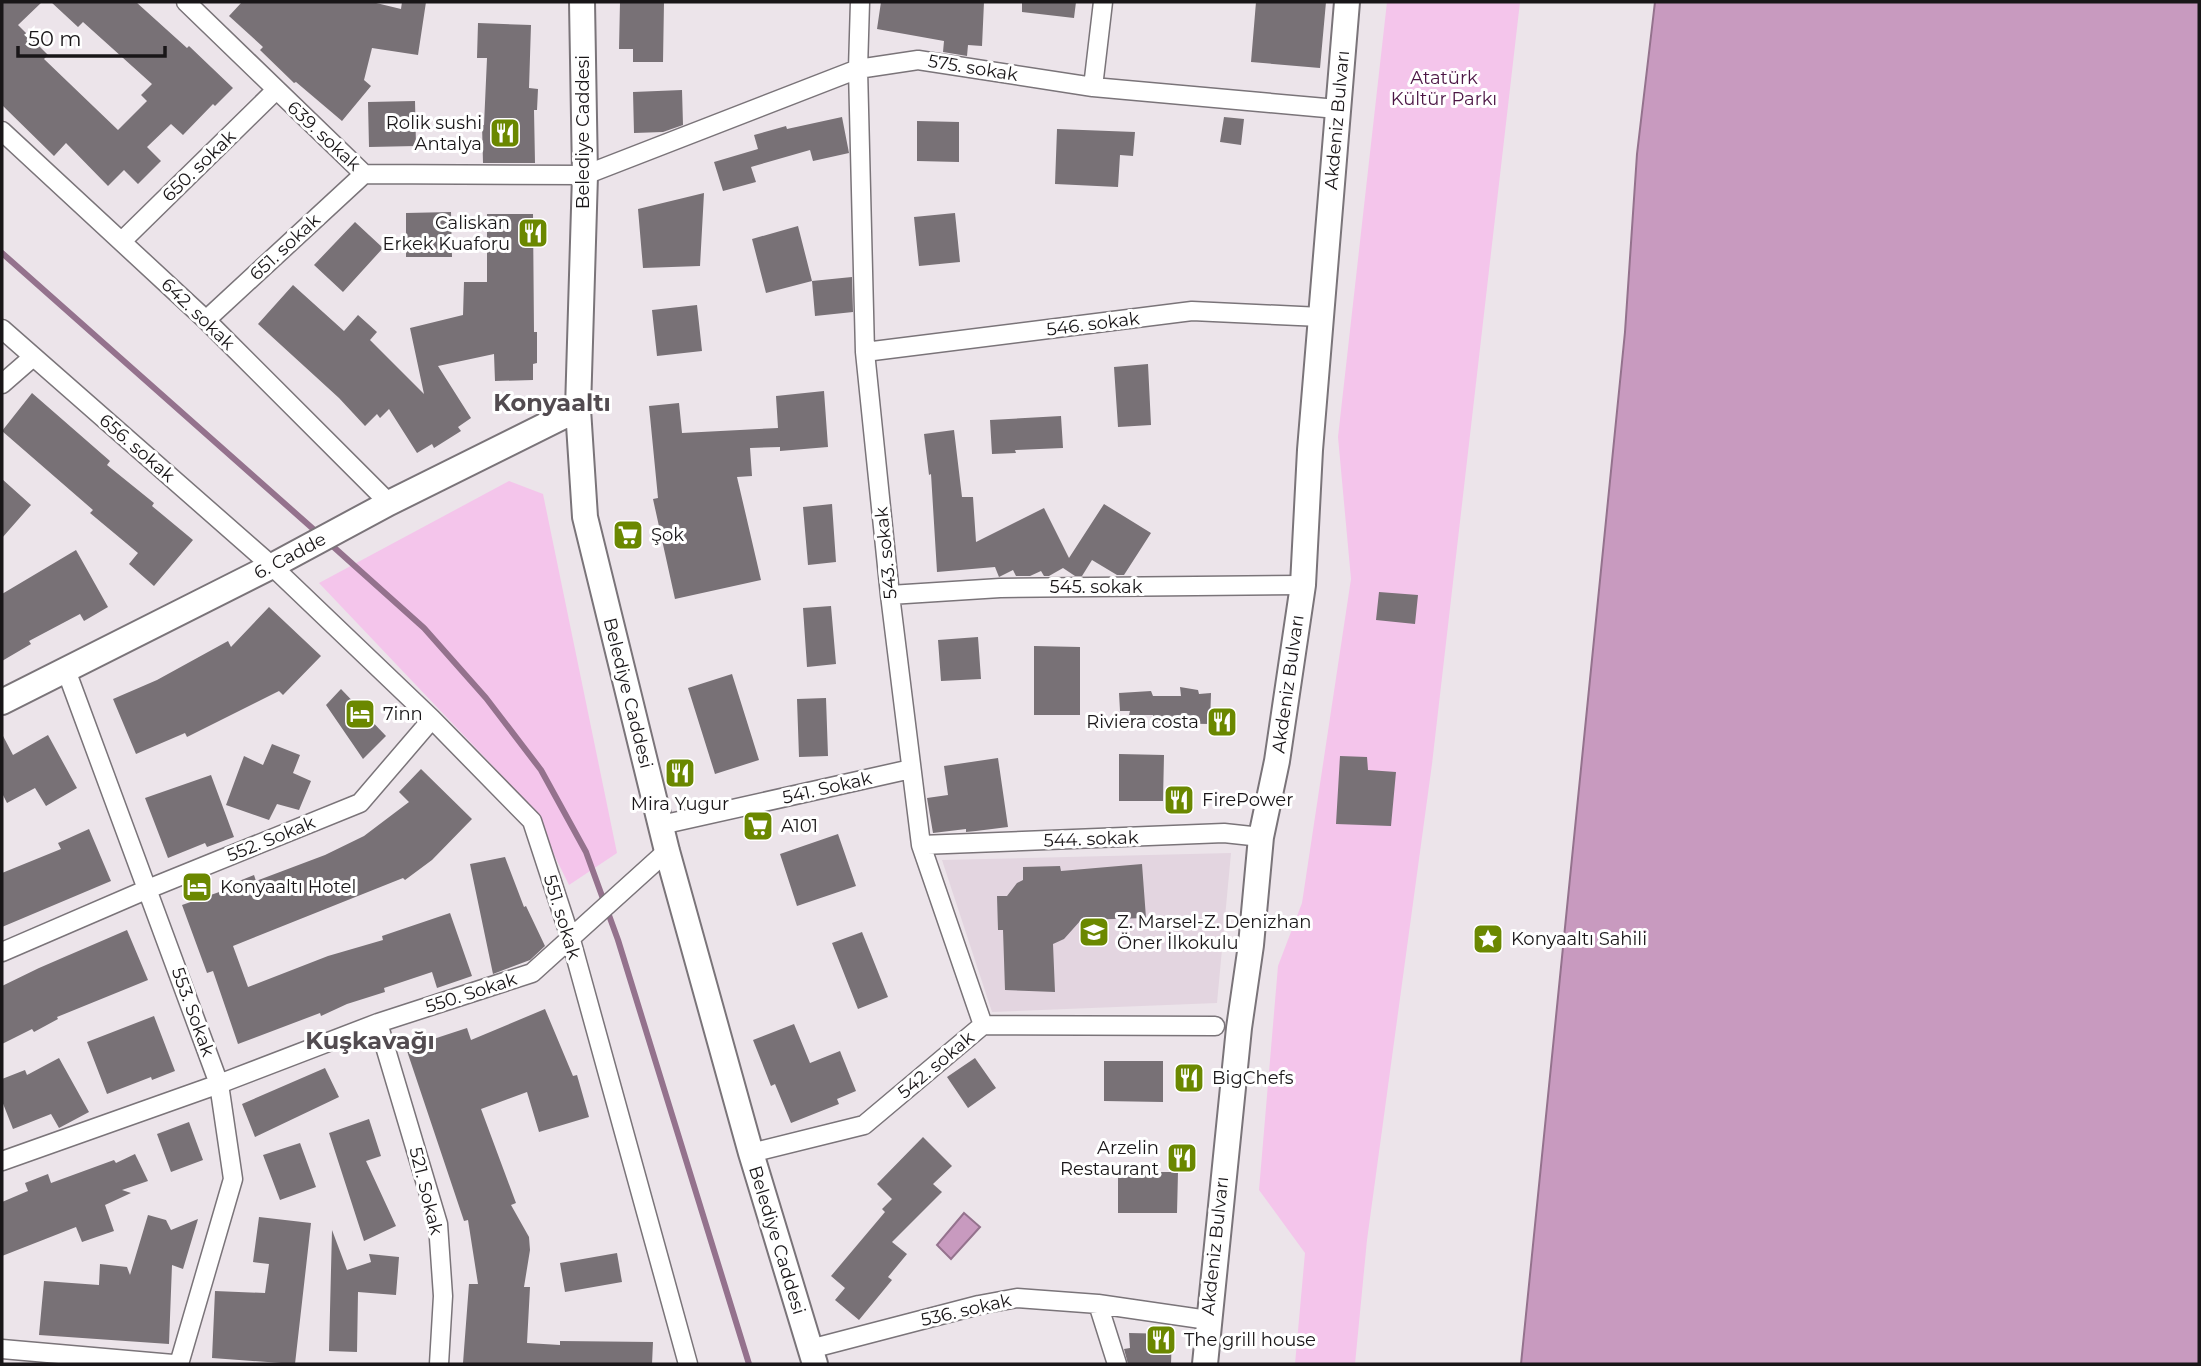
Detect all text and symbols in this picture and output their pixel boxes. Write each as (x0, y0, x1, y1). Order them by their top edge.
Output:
scale bar (18, 14, 164, 58)
text: 50 m (28, 26, 82, 51)
street label: Akdeniz Bulvarı (1320, 49, 1354, 191)
street label: 575. sokak (926, 50, 1020, 86)
street label: Belediye Caddesi (572, 55, 594, 209)
park label: Atatürk Kültür Parkı (1391, 67, 1497, 110)
street label: 639. sokak (283, 96, 365, 176)
place label: Rolik sushi Antalya (386, 112, 482, 155)
restaurant icon: Rolik sushi Antalya (488, 116, 522, 150)
street label: 650. sokak (158, 125, 240, 206)
street label: 651. sokak (245, 209, 325, 285)
place label: Caliskan Erkek Kuaforu (382, 212, 510, 255)
restaurant icon: Caliskan Erkek Kuaforu (516, 216, 550, 250)
street label: 642. sokak (157, 274, 240, 355)
street label: 546. sokak (1045, 307, 1141, 341)
district label: Konyaaltı (493, 388, 611, 417)
street label: 656. sokak (95, 409, 179, 487)
street label: 543. sokak (870, 506, 902, 600)
supermarket icon: Şok (611, 518, 645, 552)
place label: Şok (651, 524, 684, 546)
street label: 6. Cadde (250, 528, 330, 584)
street label: 545. sokak (1050, 576, 1143, 598)
street label: Akdeniz Bulvarı (1267, 613, 1309, 755)
street label: Belediye Caddesi (599, 615, 657, 771)
hotel icon: 7inn (343, 697, 377, 731)
place label: 7inn (383, 703, 423, 725)
restaurant icon: Riviera costa (1205, 705, 1239, 739)
place label: Riviera costa (1086, 711, 1199, 733)
restaurant icon: Mira Yugur (663, 756, 697, 790)
street label: 541. Sokak (780, 767, 874, 809)
restaurant icon: FirePower (1162, 783, 1196, 817)
place label: FirePower (1202, 789, 1293, 811)
place label: Mira Yugur (631, 793, 729, 815)
supermarket icon: A101 (741, 809, 775, 843)
street label: 552. Sokak (224, 811, 319, 867)
place label: A101 (781, 815, 818, 837)
street label: 544. sokak (1043, 826, 1139, 852)
hotel icon: Konyaaltı Hotel (180, 870, 214, 904)
street label: 551. sokak (539, 872, 585, 962)
place label: Konyaaltı Hotel (220, 876, 356, 898)
place label: Z. Marsel-Z. Denizhan Öner İlkokulu (1117, 911, 1312, 954)
school or university icon: Z. Marsel-Z. Denizhan Öner İlkokulu (1077, 915, 1111, 949)
place icon: Konyaaltı Sahili (1471, 922, 1505, 956)
place label: Konyaaltı Sahili (1511, 928, 1647, 950)
street label: 553. Sokak (167, 964, 219, 1060)
street label: 550. Sokak (422, 968, 520, 1018)
district label: Kuşkavağı (305, 1026, 435, 1055)
street label: 542. sokak (893, 1027, 979, 1103)
restaurant icon: BigChefs (1172, 1061, 1206, 1095)
place label: BigChefs (1212, 1067, 1294, 1089)
place label: Arzelin Restaurant (1060, 1137, 1159, 1180)
restaurant icon: Arzelin Restaurant (1165, 1141, 1199, 1175)
street label: 521. Sokak (404, 1145, 448, 1237)
street label: Belediye Caddesi (744, 1163, 810, 1317)
street label: Akdeniz Bulvarı (1197, 1175, 1233, 1317)
street label: 536. sokak (919, 1289, 1014, 1331)
restaurant icon: The grill house (1144, 1323, 1178, 1357)
place label: The grill house (1184, 1329, 1316, 1351)

